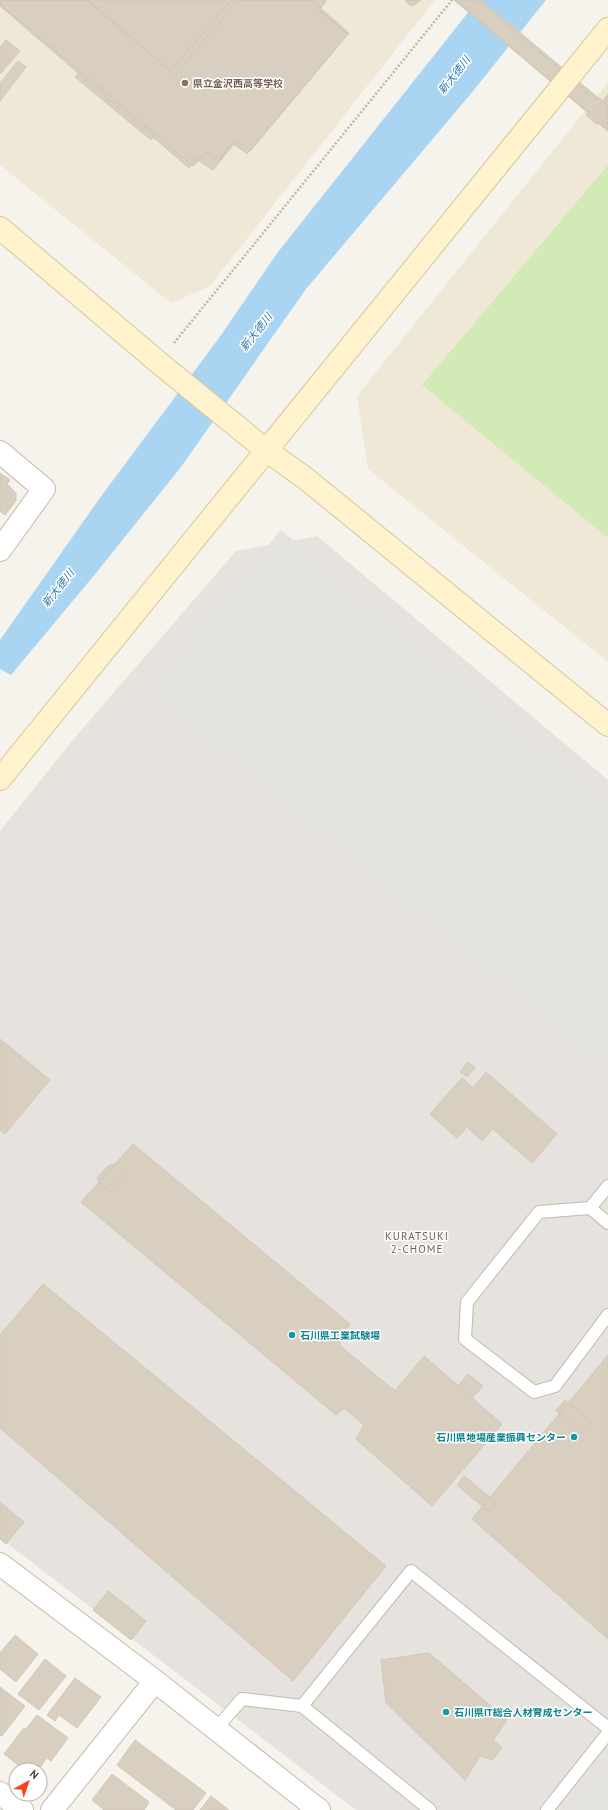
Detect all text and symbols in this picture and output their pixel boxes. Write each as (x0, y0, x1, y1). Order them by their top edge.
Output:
water label: 新大徳川 (435, 53, 474, 97)
place label: 県立金沢西高等学校 (193, 77, 283, 90)
marker: 県立金沢西高等学校 (180, 78, 190, 88)
water label: 新大徳川 (237, 310, 276, 354)
water label: 新大徳川 (39, 566, 78, 610)
district label: KURATSUKI 2-CHOME (385, 1229, 449, 1256)
place label: 石川県工業試験場 (300, 1329, 380, 1342)
marker: 石川県工業試験場 (287, 1330, 297, 1340)
place label: 石川県地場産業振興センター (436, 1431, 566, 1444)
marker: 石川県地場産業振興センター (569, 1432, 579, 1442)
place label: 石川県IT総合人材育成センター (454, 1706, 593, 1719)
marker: 石川県IT総合人材育成センター (441, 1707, 451, 1717)
north arrow (8, 1762, 48, 1802)
text: N (27, 1767, 42, 1782)

